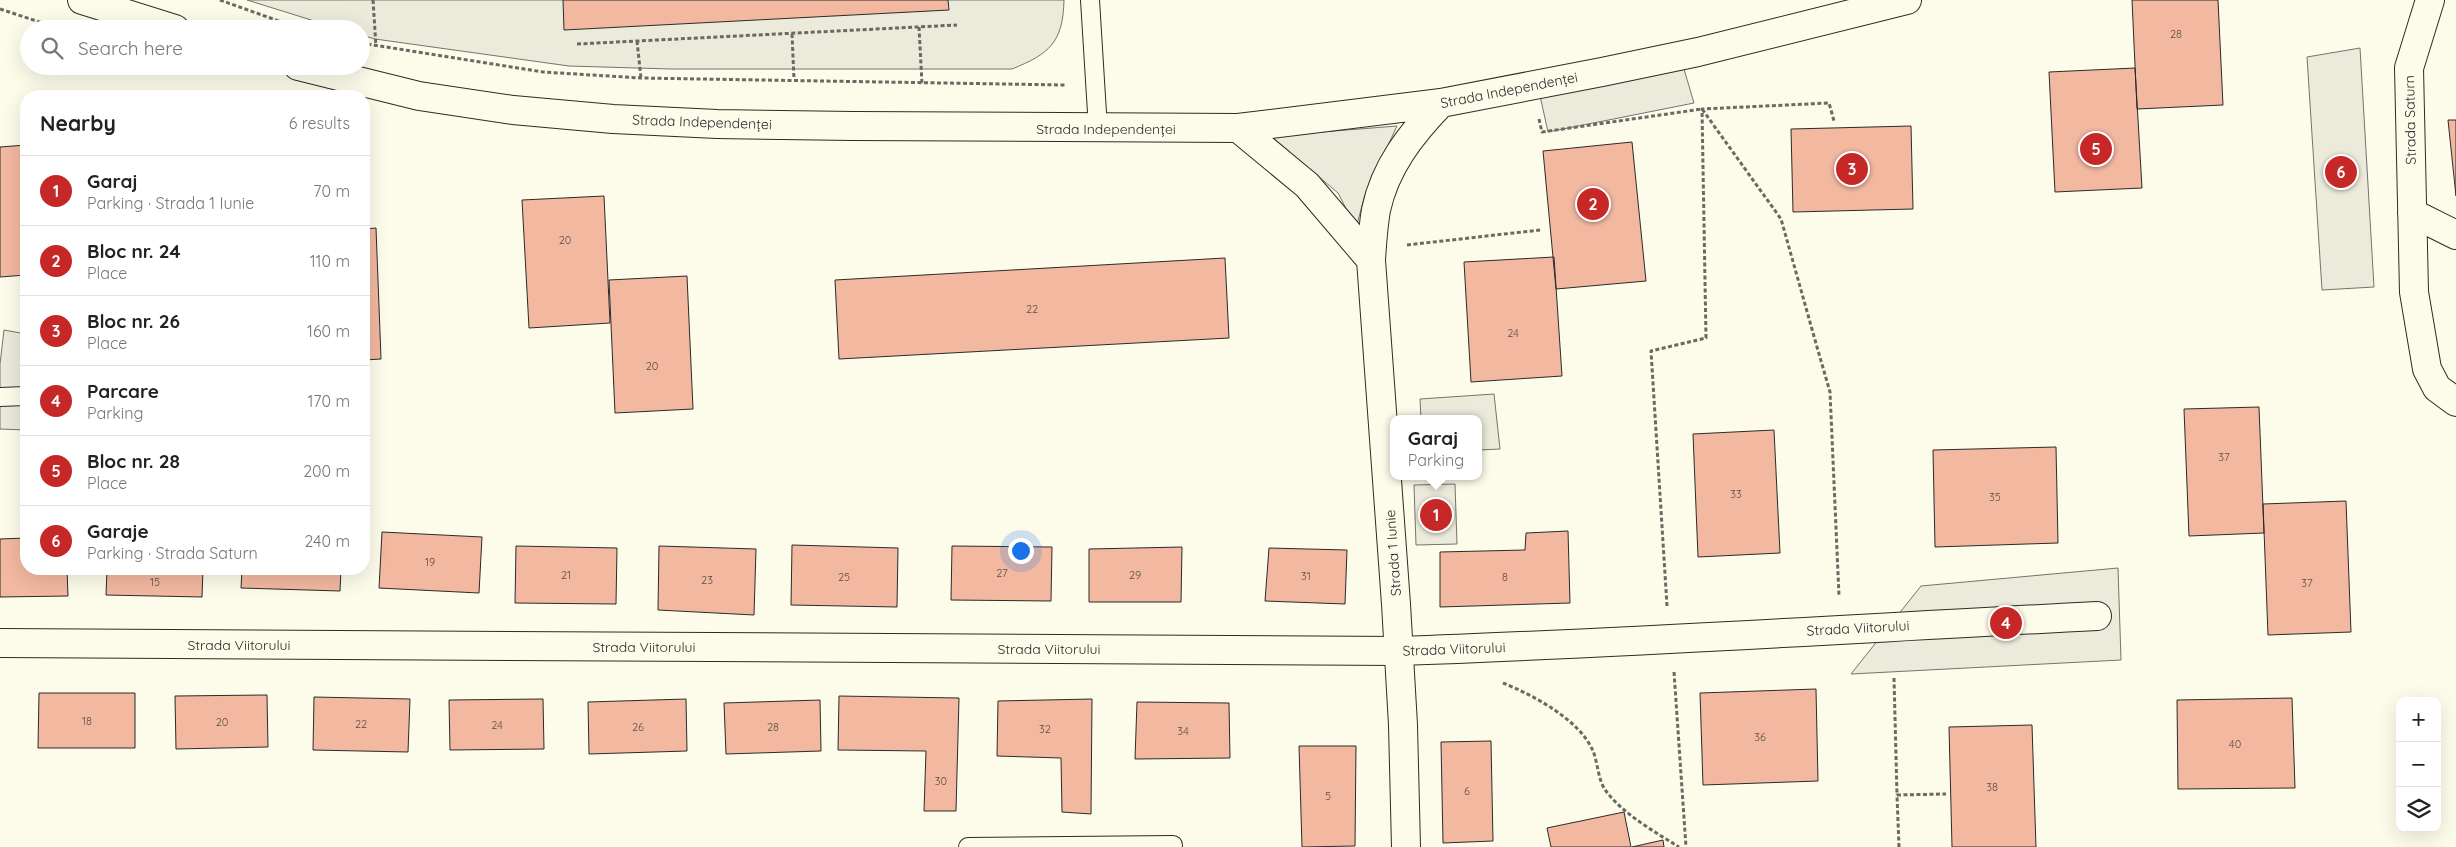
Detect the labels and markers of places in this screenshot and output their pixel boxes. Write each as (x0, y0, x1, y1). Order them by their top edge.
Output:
pin: 5 (2080, 130, 2112, 168)
pin: 3 (1836, 150, 1868, 188)
pin: 6 (2325, 153, 2357, 191)
pin: 2 (1577, 185, 1609, 223)
pin: 1 (1420, 496, 1452, 534)
pin: 4 (1990, 604, 2022, 642)

